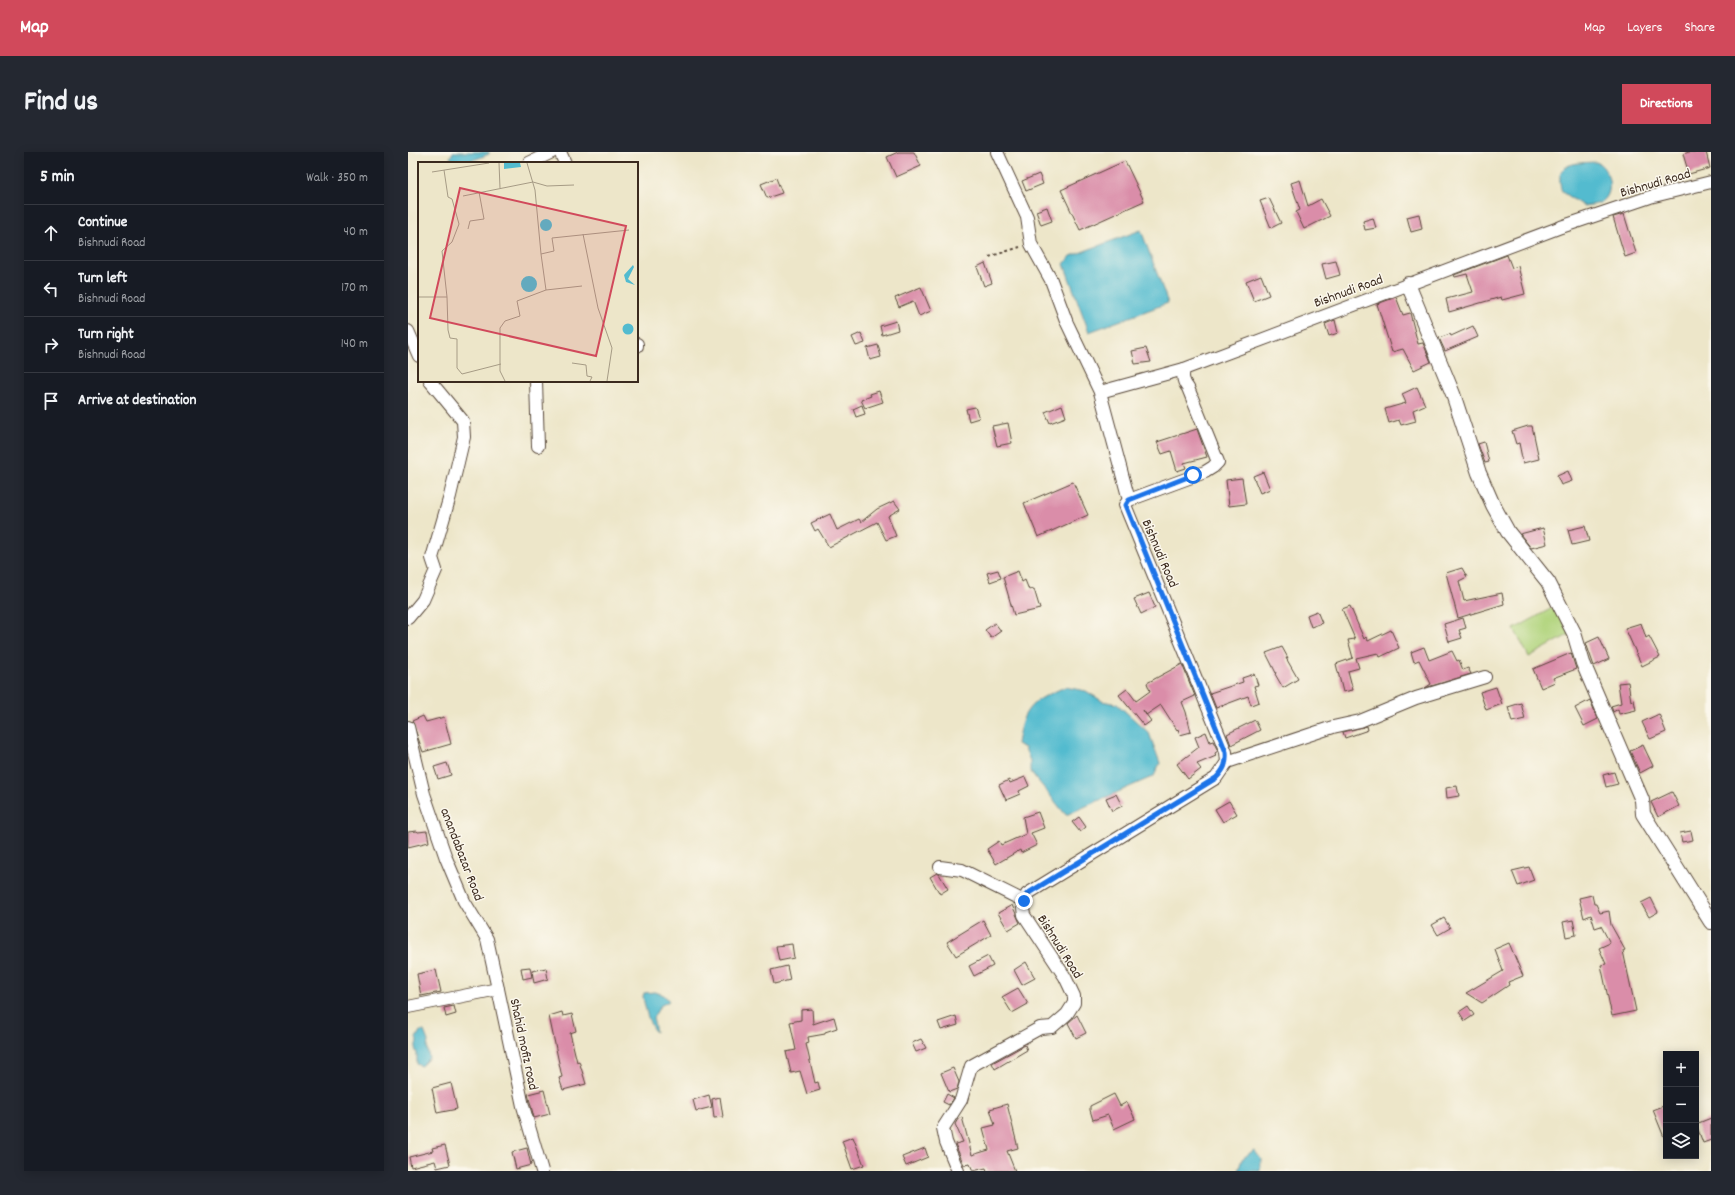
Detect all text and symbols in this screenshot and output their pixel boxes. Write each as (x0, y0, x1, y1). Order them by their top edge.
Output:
text: Map (20, 15, 49, 42)
text: Map (1584, 18, 1605, 38)
text: Layers (1627, 18, 1662, 38)
text: Share (1684, 18, 1715, 38)
text: Find us (24, 84, 98, 124)
button: Directions (1622, 84, 1711, 124)
inset map (418, 162, 638, 382)
street label: Bishnudi Road (1618, 164, 1693, 204)
text: 5 min (40, 166, 74, 190)
text: Walk · 350 m (306, 169, 368, 188)
text: Continue (78, 212, 127, 234)
icon: ahead (40, 222, 62, 244)
text: 40 m (344, 223, 368, 242)
text: Bishnudi Road (78, 234, 145, 253)
text: Turn left (78, 268, 127, 290)
street label: Bishnudi Road (1311, 270, 1386, 314)
icon: left (40, 278, 62, 300)
text: 170 m (341, 279, 368, 298)
text: Bishnudi Road (78, 290, 145, 309)
text: Turn right (78, 324, 134, 346)
icon: right (40, 334, 62, 356)
text: 140 m (341, 335, 368, 354)
text: Bishnudi Road (78, 346, 145, 365)
icon: arrive (40, 390, 62, 412)
text: Arrive at destination (78, 390, 196, 412)
route start (1184, 466, 1202, 484)
street label: Bishnudi Road (1136, 516, 1183, 591)
street label: anandabazar Road (434, 805, 488, 904)
route end (1015, 892, 1033, 910)
street label: Bishnudi Road (1032, 911, 1087, 983)
street label: Shahid mofiz road (504, 997, 543, 1092)
map controls (1663, 1051, 1699, 1159)
button: + (1663, 1051, 1699, 1087)
button: − (1663, 1087, 1699, 1123)
button: layers (1663, 1123, 1699, 1159)

